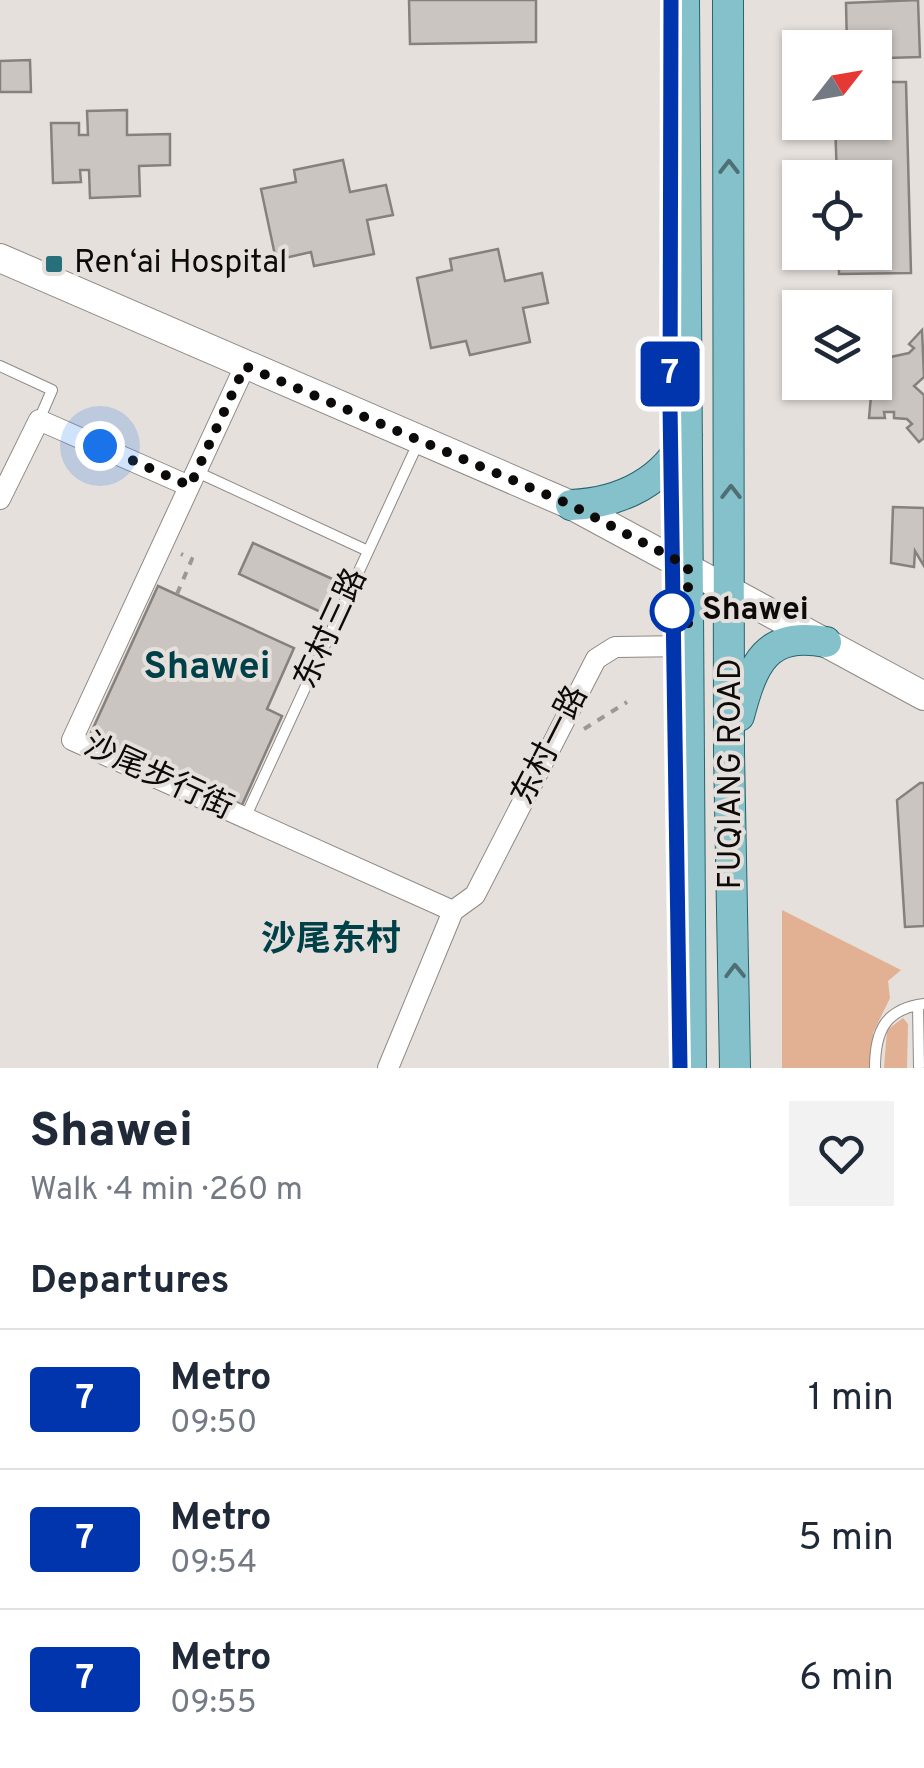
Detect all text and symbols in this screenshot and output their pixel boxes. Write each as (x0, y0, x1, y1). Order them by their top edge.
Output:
north arrow (782, 30, 892, 140)
map controls (782, 30, 892, 400)
one-way arrow (718, 159, 740, 174)
button: locate (782, 160, 892, 270)
place label: Ren‘ai Hospital (74, 244, 287, 284)
marker: Ren‘ai Hospital (43, 253, 65, 275)
button: layers (782, 290, 892, 400)
line badge: 7 (638, 342, 702, 406)
text: 7 (661, 352, 679, 396)
your location (75, 421, 125, 471)
one-way arrow (720, 484, 742, 500)
street label: 东村三路 (287, 563, 377, 695)
marker: Shawei (651, 590, 693, 632)
place label: Shawei (702, 591, 809, 631)
district label: Shawei (144, 644, 270, 693)
street label: FUQIANG ROAD (712, 658, 752, 890)
street label: 东村一路 (504, 680, 598, 812)
street label: 沙尾步行街 (77, 726, 239, 830)
district label: 沙尾东村 (261, 919, 401, 963)
one-way arrow (724, 962, 745, 978)
button: heart (789, 1101, 894, 1206)
text: Shawei (30, 1103, 193, 1163)
text: Walk · 4 min · 260 m (30, 1171, 303, 1211)
text: Departures (30, 1258, 230, 1307)
text: Metro (170, 1355, 272, 1404)
text: 1 min (808, 1375, 894, 1424)
text: 7 (76, 1377, 94, 1421)
text: 09:50 (170, 1404, 257, 1444)
text: Metro (170, 1495, 272, 1544)
text: 5 min (798, 1515, 894, 1564)
text: 7 (76, 1517, 94, 1561)
text: 09:54 (170, 1544, 257, 1584)
text: Metro (170, 1635, 272, 1684)
text: 6 min (799, 1655, 894, 1704)
text: 7 (76, 1657, 94, 1701)
text: 09:55 (170, 1684, 257, 1724)

